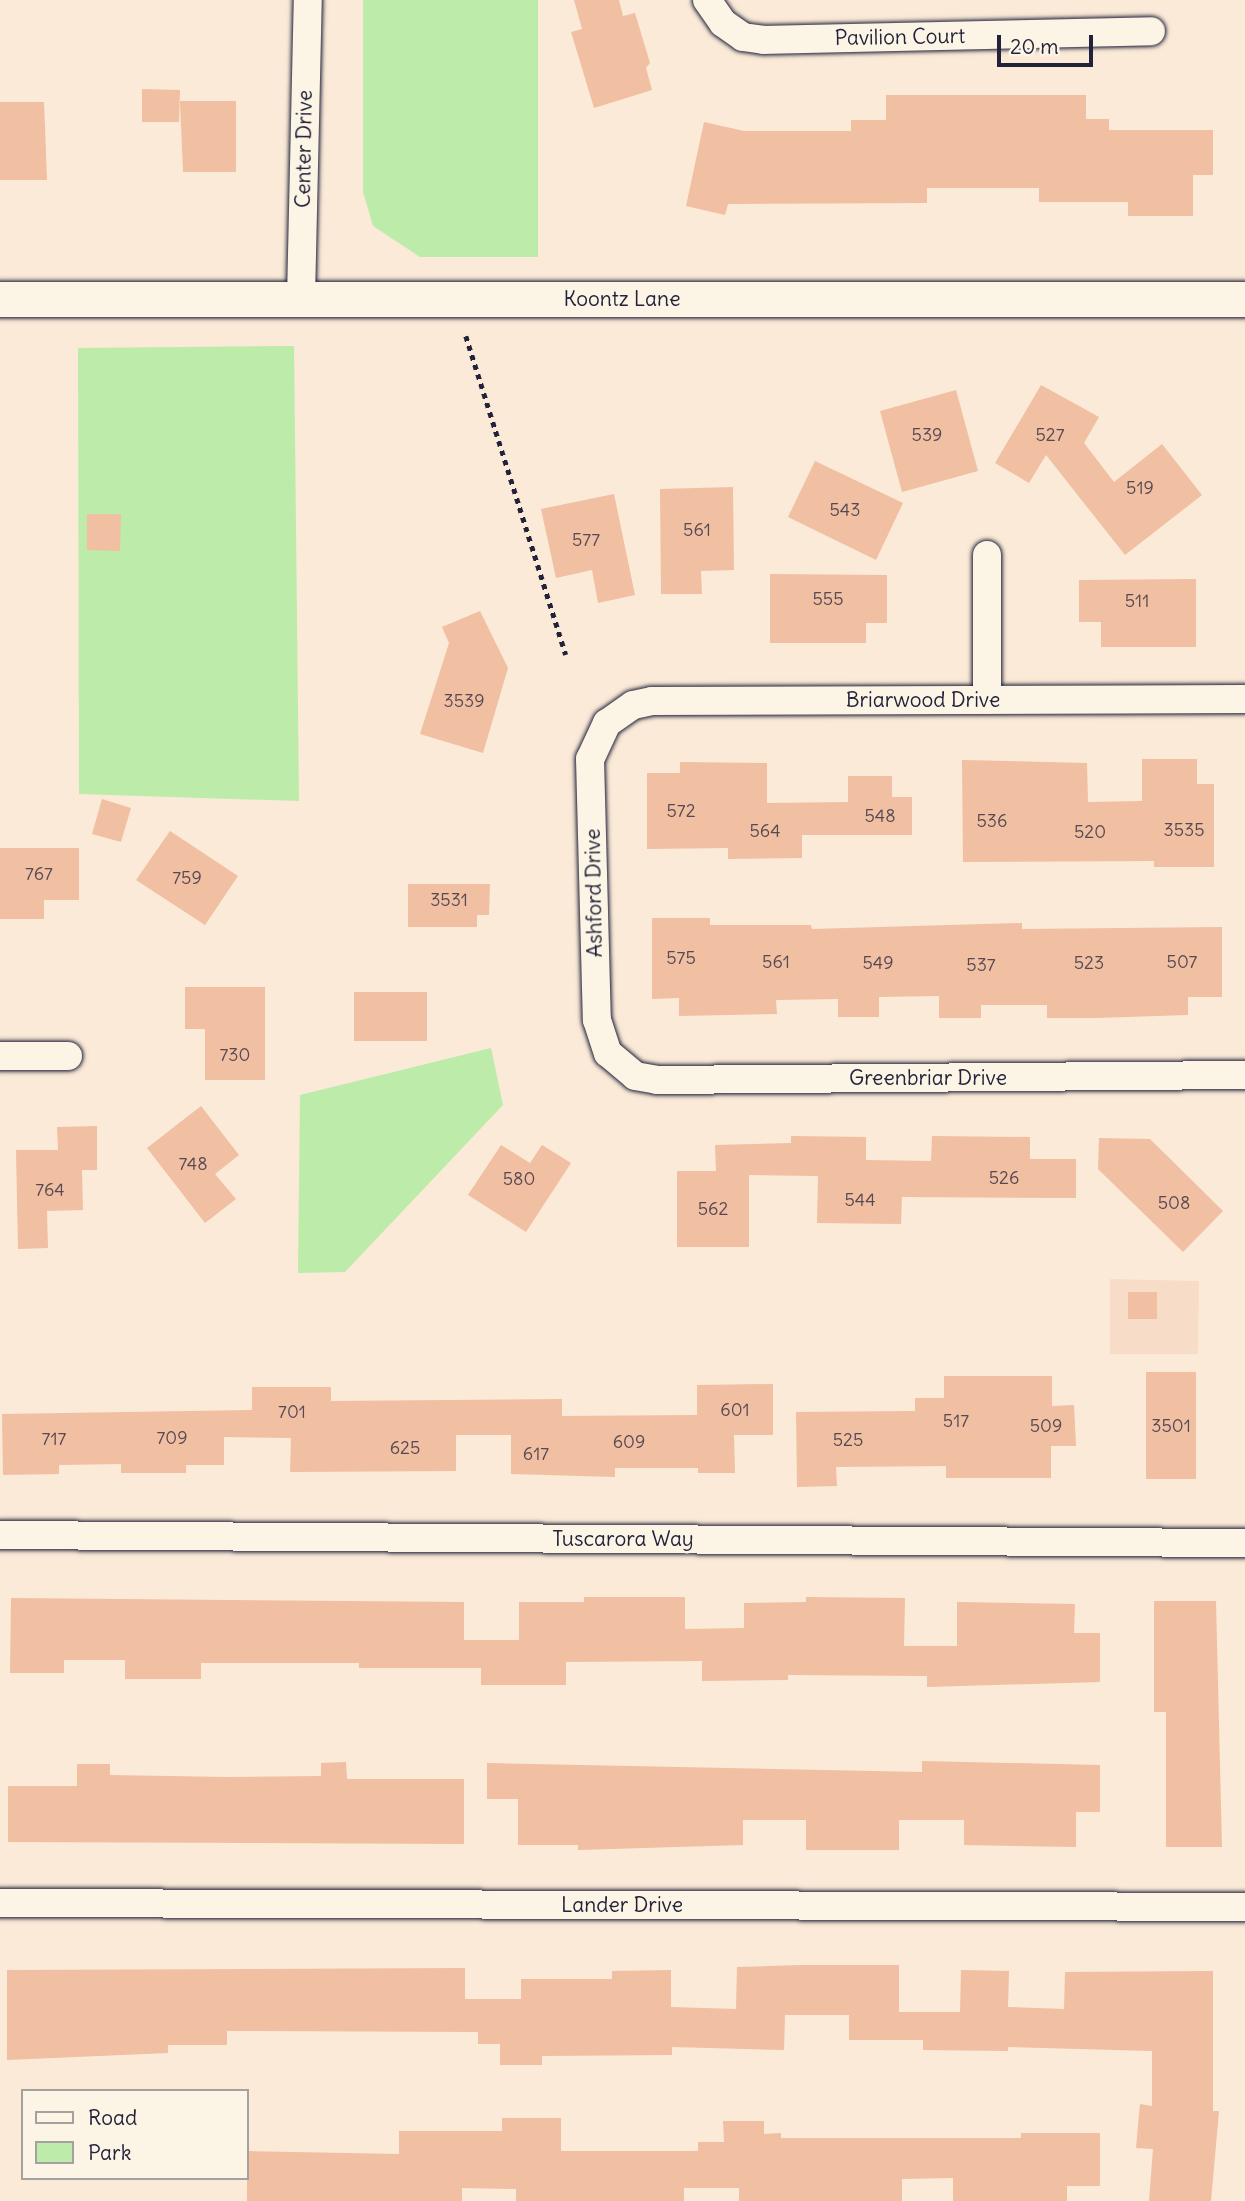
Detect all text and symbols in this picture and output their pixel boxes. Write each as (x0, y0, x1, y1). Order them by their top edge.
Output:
scale bar (1000, 21, 1096, 65)
street label: Pavilion Court (834, 23, 966, 51)
text: 20 m (1010, 33, 1059, 60)
street label: Center Drive (290, 90, 318, 208)
street label: Koontz Lane (563, 286, 681, 312)
house number: 539 (912, 424, 942, 446)
house number: 527 (1035, 424, 1065, 446)
house number: 519 (1126, 477, 1154, 499)
house number: 543 (830, 499, 860, 521)
house number: 561 (683, 519, 711, 541)
house number: 577 (572, 529, 600, 551)
house number: 555 (812, 588, 844, 610)
house number: 511 (1125, 590, 1149, 612)
street label: Briarwood Drive (846, 687, 1000, 713)
house number: 3539 (443, 690, 485, 712)
house number: 572 (666, 800, 696, 822)
house number: 548 (864, 805, 896, 827)
house number: 536 (977, 810, 1007, 832)
house number: 3535 (1163, 819, 1205, 841)
house number: 564 (749, 820, 781, 842)
house number: 520 (1074, 821, 1106, 843)
street label: Ashford Drive (580, 828, 608, 958)
house number: 767 (25, 863, 53, 885)
house number: 759 (172, 867, 202, 889)
house number: 3531 (430, 889, 468, 911)
house number: 575 (666, 947, 696, 969)
house number: 561 (762, 951, 790, 973)
house number: 507 (1167, 951, 1197, 973)
house number: 549 (862, 952, 894, 974)
house number: 523 (1074, 952, 1104, 974)
house number: 537 (966, 954, 996, 976)
house number: 730 (220, 1044, 250, 1066)
street label: Greenbriar Drive (849, 1065, 1007, 1091)
house number: 748 (178, 1153, 208, 1175)
house number: 526 (989, 1167, 1019, 1189)
house number: 580 (503, 1168, 535, 1190)
house number: 764 (35, 1179, 65, 1201)
house number: 544 (844, 1189, 876, 1211)
house number: 508 (1158, 1192, 1190, 1214)
house number: 562 (698, 1198, 728, 1220)
house number: 601 (720, 1399, 750, 1421)
house number: 701 (278, 1401, 306, 1423)
house number: 517 (943, 1410, 969, 1432)
house number: 509 (1030, 1415, 1062, 1437)
house number: 3501 (1151, 1415, 1191, 1437)
house number: 709 (156, 1427, 188, 1449)
house number: 717 (42, 1428, 66, 1450)
house number: 525 (833, 1429, 863, 1451)
house number: 609 (613, 1431, 645, 1453)
house number: 625 (390, 1437, 420, 1459)
house number: 617 (523, 1443, 549, 1465)
street label: Tuscarora Way (552, 1526, 694, 1552)
street label: Lander Drive (561, 1892, 683, 1918)
legend (21, 2089, 248, 2180)
text: Road (88, 2104, 137, 2131)
text: Park (88, 2139, 131, 2166)

